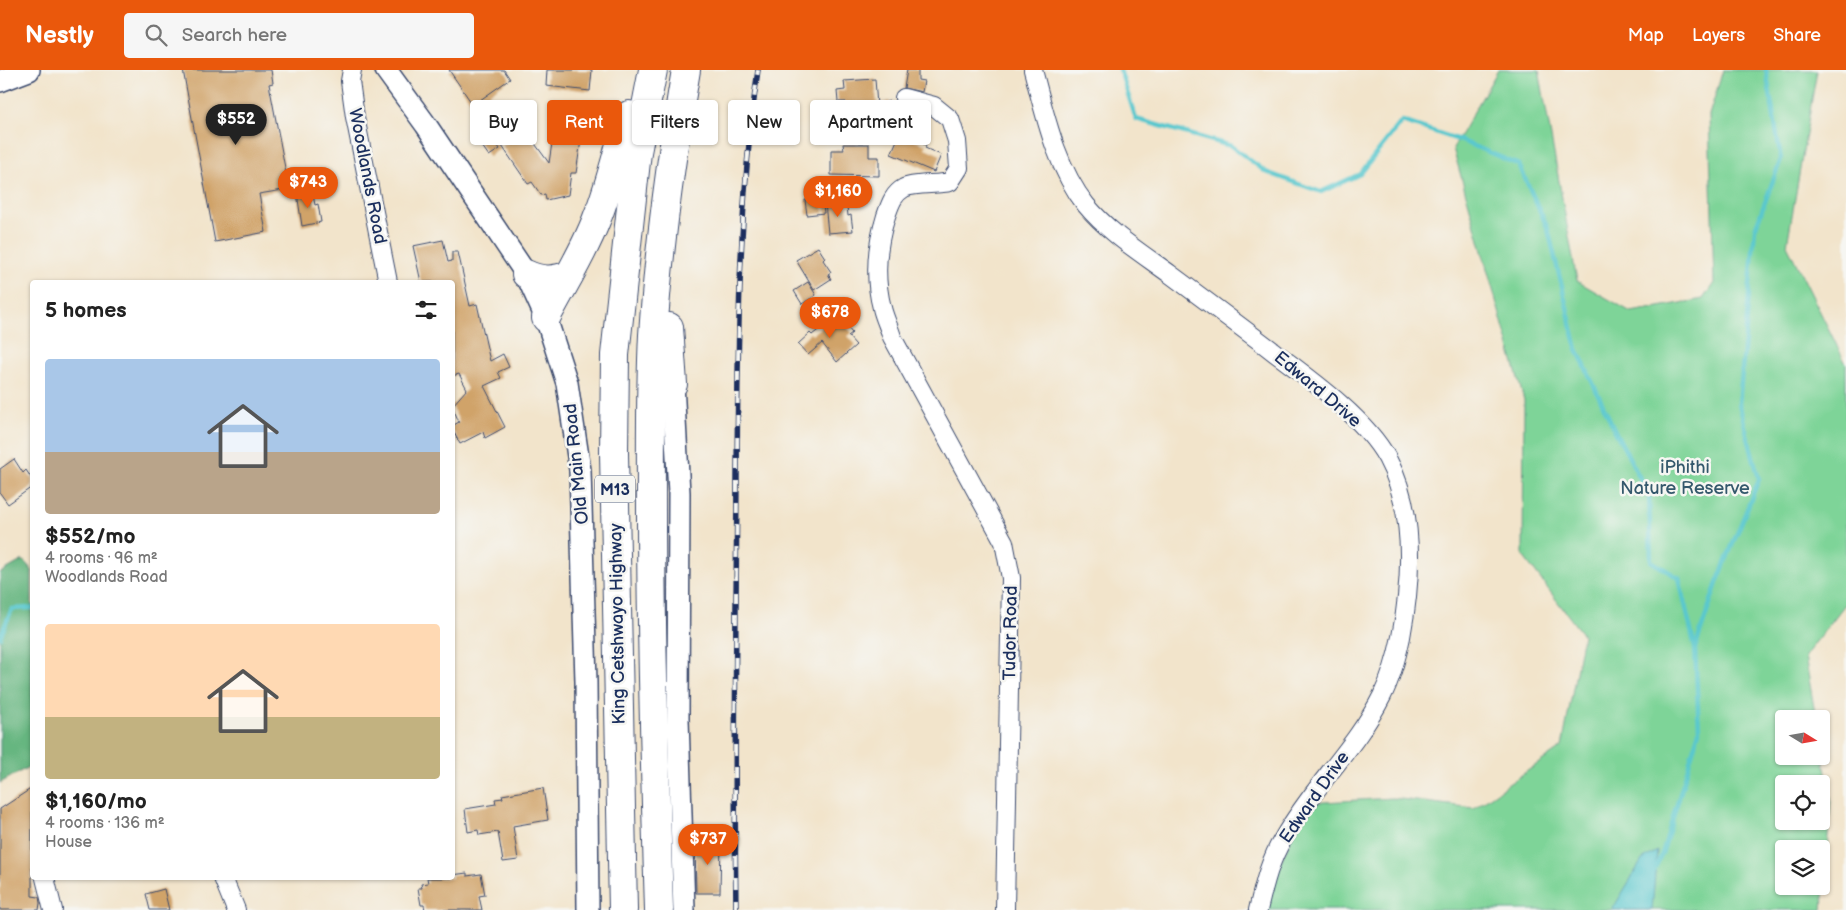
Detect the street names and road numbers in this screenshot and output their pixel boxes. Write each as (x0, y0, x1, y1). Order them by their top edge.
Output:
street label: Woodlands Road (344, 106, 391, 246)
street label: Edward Drive (1270, 347, 1366, 432)
street label: Old Main Road (560, 403, 593, 525)
road number: M13 (595, 476, 635, 502)
street label: King Cetshwayo Highway (605, 522, 630, 725)
street label: Tudor Road (999, 585, 1022, 681)
street label: Edward Drive (1275, 747, 1354, 847)

